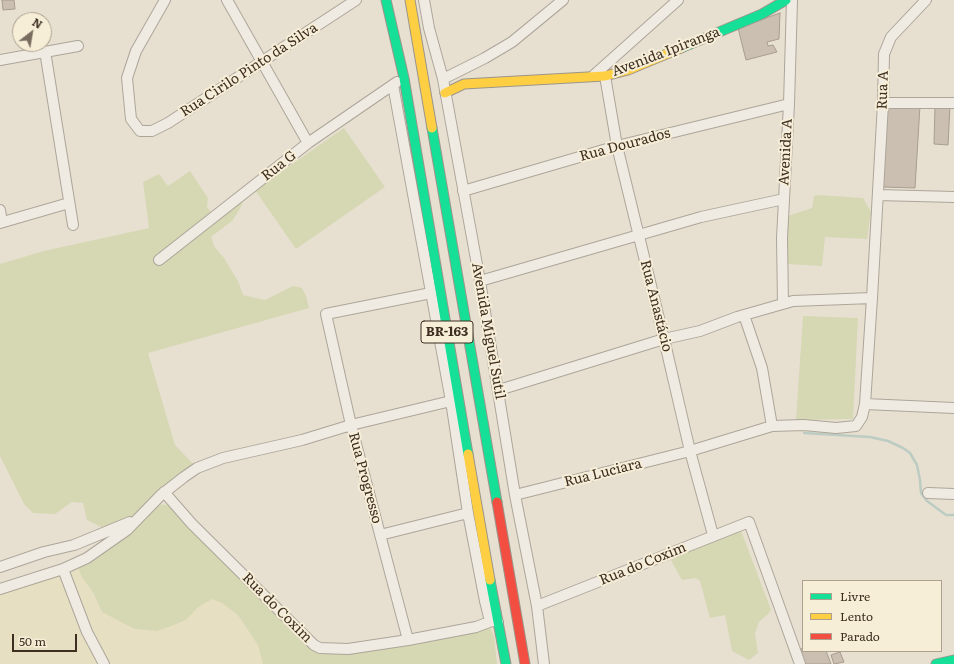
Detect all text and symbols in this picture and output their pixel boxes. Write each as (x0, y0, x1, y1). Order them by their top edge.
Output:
north arrow (12, 12, 52, 52)
text: N (30, 13, 46, 32)
street label: Rua Cirilo Pinto da Silva (177, 19, 321, 121)
street label: Avenida Ipiranga (610, 24, 722, 80)
street label: Rua A (874, 70, 892, 110)
street label: Avenida A (776, 118, 796, 186)
street label: Rua Dourados (578, 125, 672, 165)
street label: Rua G (258, 147, 300, 185)
street label: Rua Anastácio (636, 258, 676, 354)
street label: Avenida Miguel Sutil (468, 261, 508, 401)
road number: BR-163 (421, 321, 473, 343)
street label: Rua Progresso (345, 430, 385, 526)
street label: Rua Luciara (562, 455, 644, 491)
street label: Rua do Coxim (597, 539, 689, 589)
street label: Rua do Coxim (239, 570, 315, 646)
legend (802, 580, 942, 652)
text: Livre (840, 587, 870, 605)
text: Lento (840, 607, 873, 625)
scale bar (14, 626, 79, 652)
text: Parado (840, 627, 880, 645)
text: 50 m (19, 632, 46, 650)

